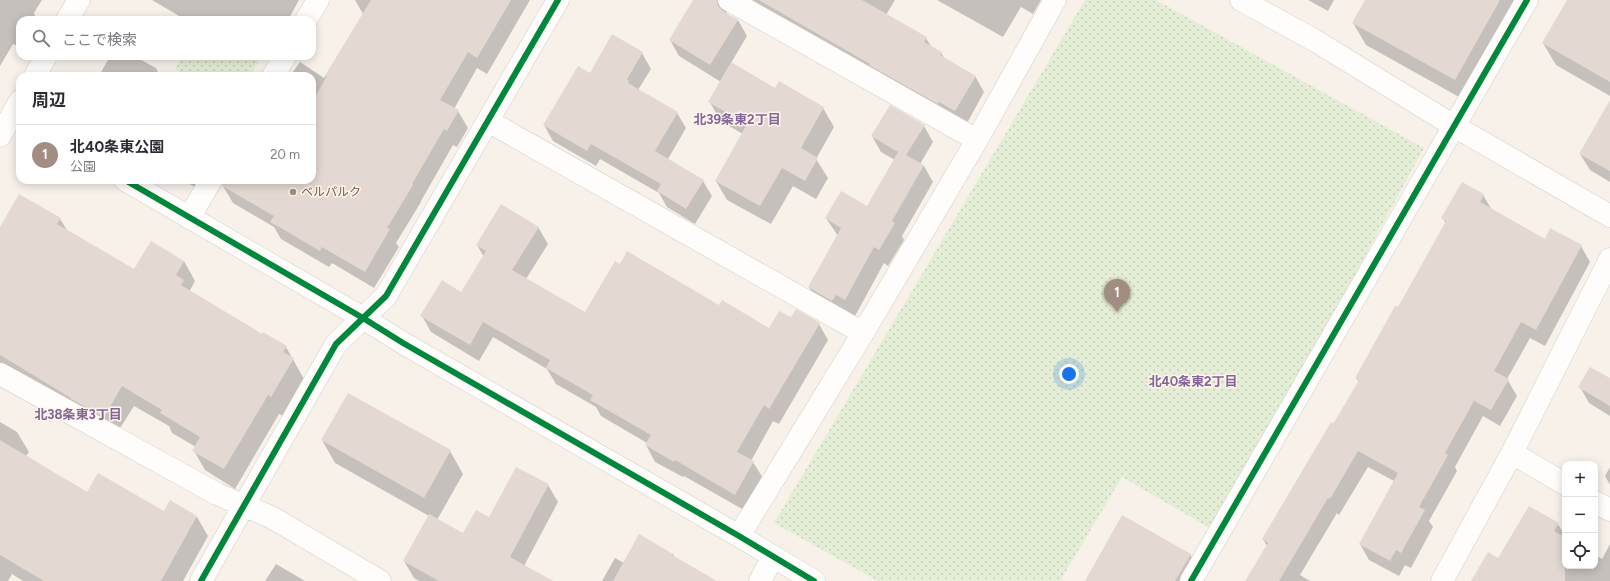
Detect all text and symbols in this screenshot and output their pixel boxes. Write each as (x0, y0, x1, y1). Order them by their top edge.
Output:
search box (16, 16, 316, 60)
icon: search (30, 27, 52, 49)
text: ここで検索 (62, 31, 137, 49)
text: 周辺 (32, 90, 66, 110)
district label: 北39条東2丁目 (693, 112, 781, 127)
text: 北40条東公園 (70, 138, 164, 156)
text: 1 (42, 147, 48, 162)
text: 20 m (270, 147, 300, 162)
text: 公園 (70, 159, 96, 174)
place label: ベルパルク (301, 185, 361, 199)
marker: ベルパルク (288, 187, 298, 197)
pin: 1 (1104, 279, 1130, 312)
your location (1059, 364, 1079, 384)
district label: 北40条東2丁目 (1148, 374, 1238, 389)
district label: 北38条東3丁目 (34, 407, 122, 422)
map controls (1562, 461, 1598, 569)
button: + (1562, 461, 1598, 497)
button: − (1562, 497, 1598, 533)
button: locate (1562, 533, 1598, 569)

